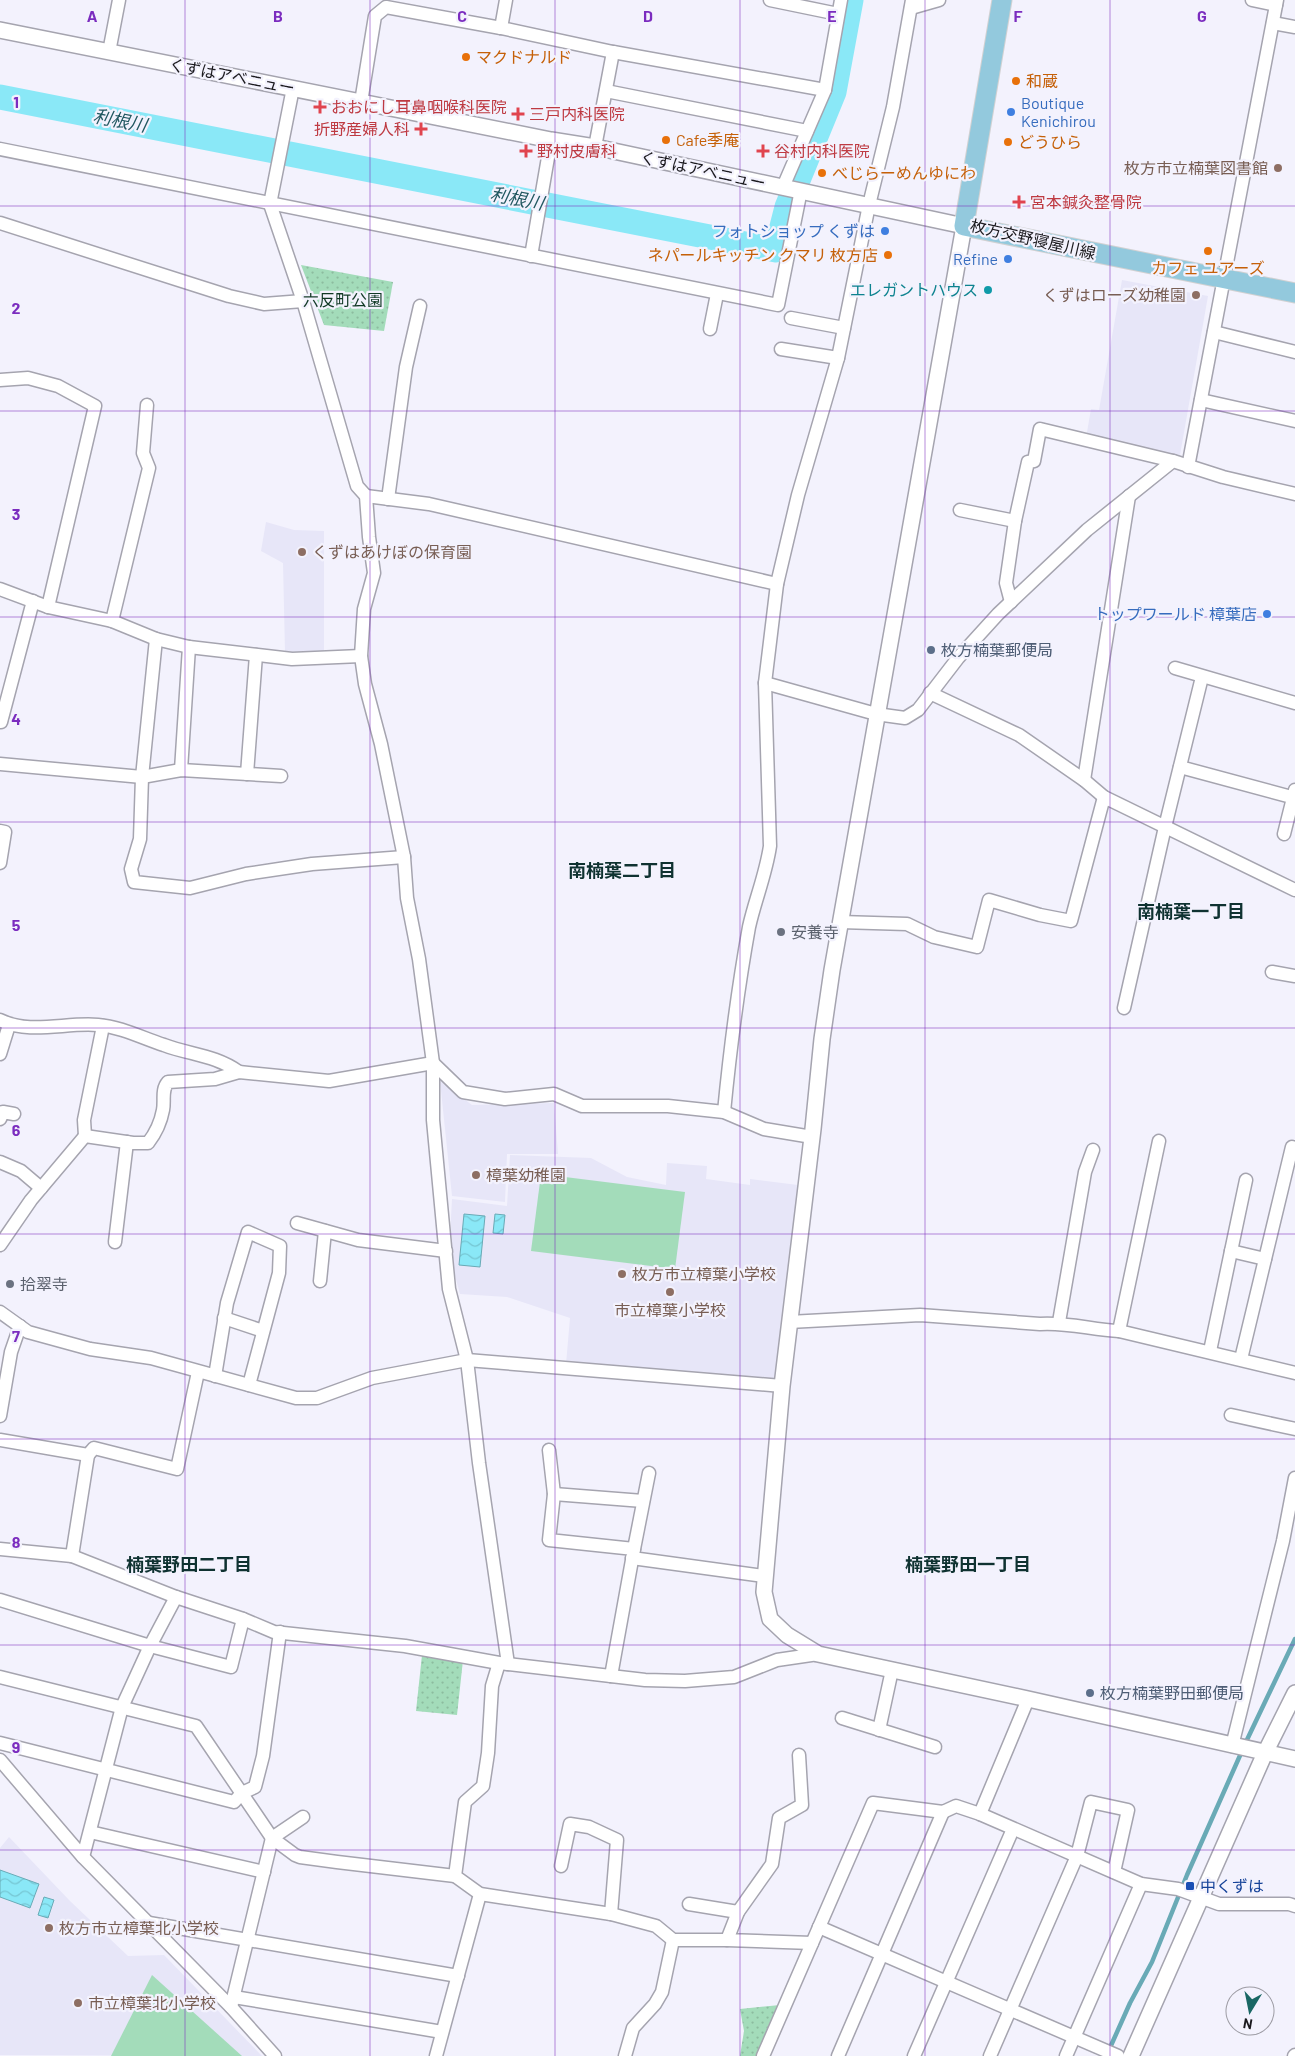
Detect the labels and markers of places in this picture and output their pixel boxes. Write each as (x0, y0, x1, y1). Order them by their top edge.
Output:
place label: マクドナルド (476, 47, 572, 66)
marker: マクドナルド (460, 51, 472, 63)
place label: 和蔵 (1026, 71, 1058, 90)
marker: 和蔵 (1010, 75, 1022, 87)
place label: Boutique Kenichirou (1021, 93, 1096, 130)
place label: おおにし耳鼻咽喉科医院 (331, 97, 507, 116)
marker: おおにし耳鼻咽喉科医院 (313, 100, 327, 114)
place label: 三戸内科医院 (529, 104, 625, 123)
marker: Boutique Kenichirou (1005, 106, 1017, 118)
marker: 三戸内科医院 (511, 107, 525, 121)
place label: 折野産婦人科 (314, 119, 410, 138)
marker: 折野産婦人科 (414, 122, 428, 136)
place label: Cafe季庵 (676, 130, 739, 149)
place label: どうひら (1018, 132, 1082, 151)
marker: Cafe季庵 (660, 134, 672, 146)
marker: どうひら (1002, 136, 1014, 148)
place label: 野村皮膚科 (537, 141, 617, 160)
place label: 谷村内科医院 (774, 141, 870, 160)
marker: 野村皮膚科 (519, 144, 533, 158)
marker: 谷村内科医院 (756, 144, 770, 158)
place label: 枚方市立楠葉図書館 (1124, 158, 1268, 177)
marker: 枚方市立楠葉図書館 (1272, 162, 1284, 174)
place label: べじらーめんゆにわ (832, 163, 976, 182)
marker: べじらーめんゆにわ (816, 167, 828, 179)
place label: 宮本鍼灸整骨院 (1030, 192, 1142, 211)
marker: 宮本鍼灸整骨院 (1012, 195, 1026, 209)
place label: フォトショップ くずは (712, 221, 875, 240)
marker: フォトショップ くずは (879, 225, 891, 237)
place label: ネパールキッチン クマリ 枚方店 (648, 245, 878, 264)
marker: カフェ ユアーズ (1202, 245, 1214, 257)
marker: ネパールキッチン クマリ 枚方店 (882, 249, 894, 261)
place label: Refine (953, 249, 998, 268)
marker: Refine (1002, 253, 1014, 265)
place label: カフェ ユアーズ (1151, 258, 1265, 277)
place label: エレガントハウス (850, 280, 978, 299)
marker: エレガントハウス (982, 284, 994, 296)
place label: くずはローズ幼稚園 (1043, 285, 1186, 304)
marker: くずはローズ幼稚園 (1190, 289, 1202, 301)
place label: くずはあけぼの保育園 (312, 542, 472, 561)
marker: くずはあけぼの保育園 (296, 546, 308, 558)
place label: トップワールド 樟葉店 (1094, 604, 1257, 623)
marker: トップワールド 樟葉店 (1261, 608, 1273, 620)
place label: 枚方楠葉郵便局 (941, 640, 1053, 659)
marker: 枚方楠葉郵便局 (925, 644, 937, 656)
place label: 安養寺 (791, 922, 839, 941)
marker: 安養寺 (775, 926, 787, 938)
place label: 樟葉幼稚園 (486, 1165, 566, 1184)
marker: 樟葉幼稚園 (470, 1169, 482, 1181)
place label: 枚方市立樟葉小学校 (632, 1264, 776, 1283)
marker: 枚方市立樟葉小学校 (616, 1268, 628, 1280)
place label: 拾翠寺 (20, 1274, 68, 1293)
marker: 拾翠寺 (4, 1278, 16, 1290)
marker: 市立樟葉小学校 (664, 1286, 676, 1298)
place label: 市立樟葉小学校 (614, 1300, 726, 1319)
place label: 枚方楠葉野田郵便局 (1100, 1683, 1244, 1702)
marker: 枚方楠葉野田郵便局 (1084, 1687, 1096, 1699)
place label: 中くずは (1200, 1876, 1264, 1895)
marker: 中くずは (1184, 1880, 1196, 1892)
place label: 枚方市立樟葉北小学校 (59, 1918, 219, 1937)
marker: 枚方市立樟葉北小学校 (43, 1922, 55, 1934)
place label: 市立樟葉北小学校 (88, 1993, 216, 2012)
marker: 市立樟葉北小学校 (72, 1997, 84, 2009)

